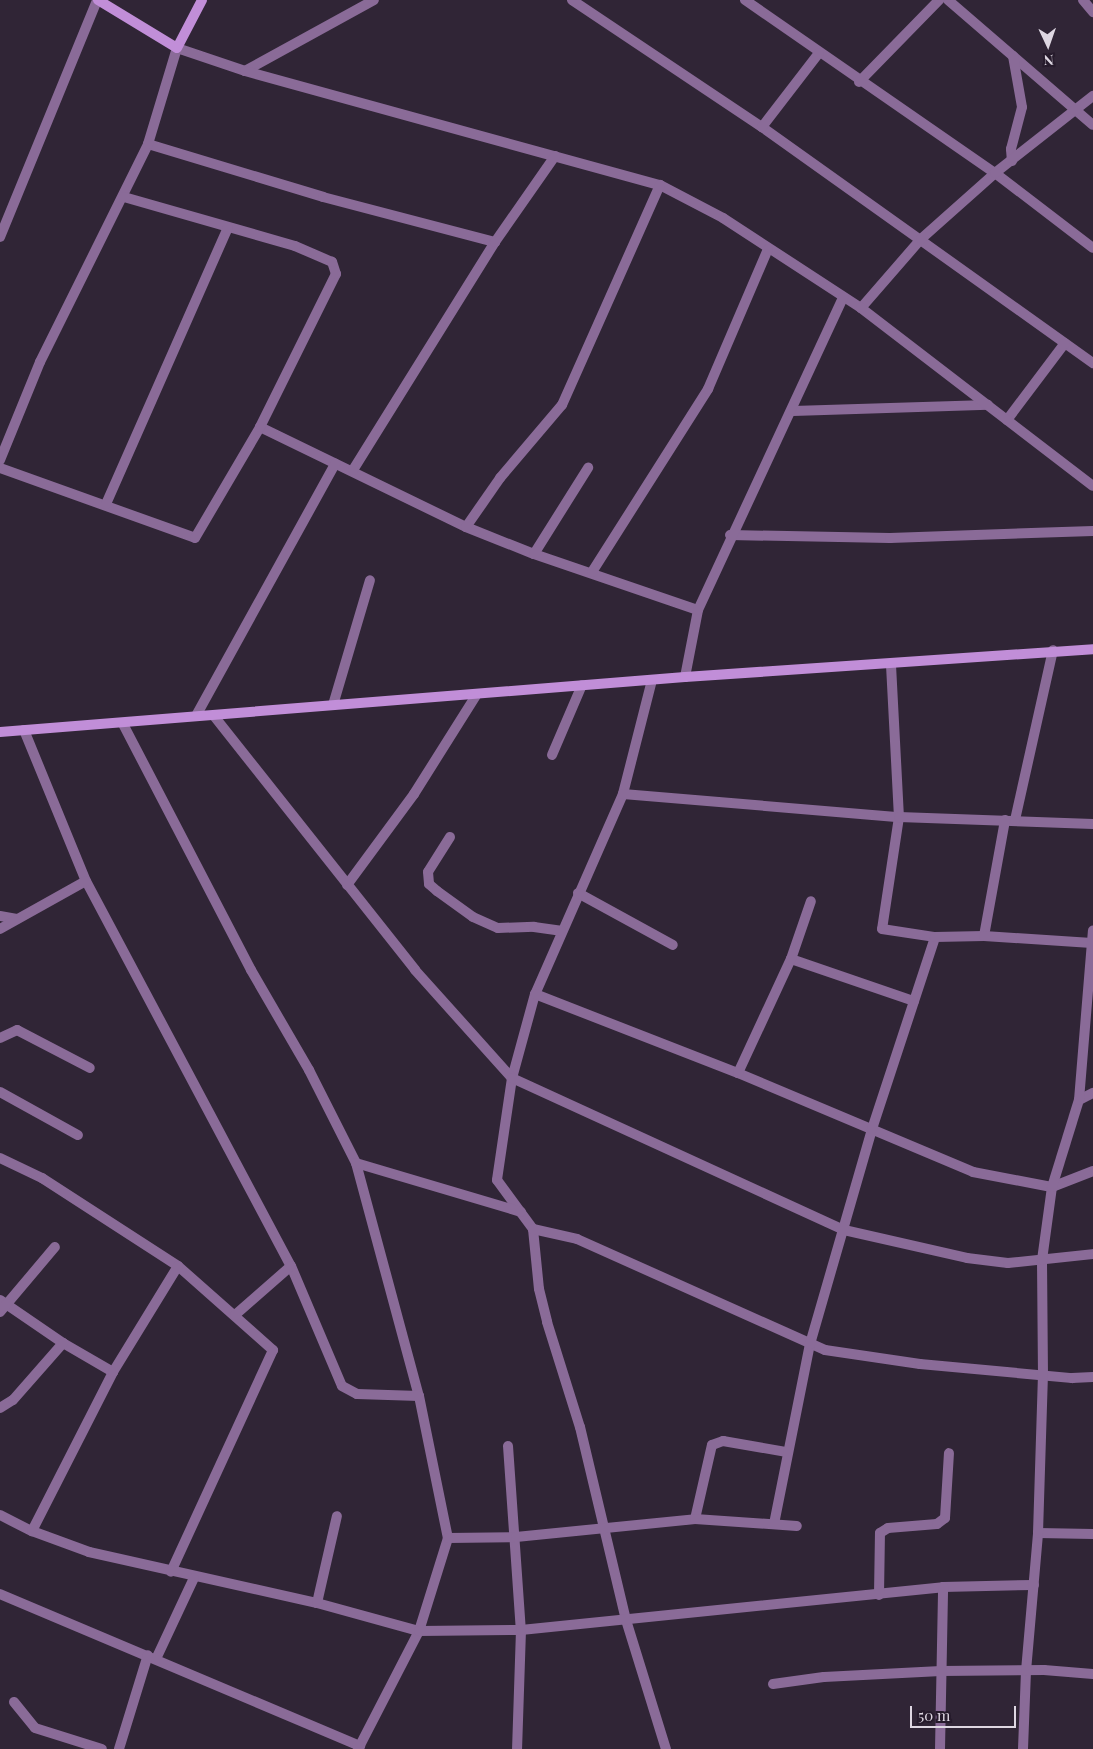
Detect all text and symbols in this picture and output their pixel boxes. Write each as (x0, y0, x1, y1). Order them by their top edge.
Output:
north arrow (1023, 20, 1073, 70)
text: N (1043, 51, 1054, 70)
scale bar (913, 1696, 1019, 1728)
text: 50 m (918, 1705, 950, 1725)

